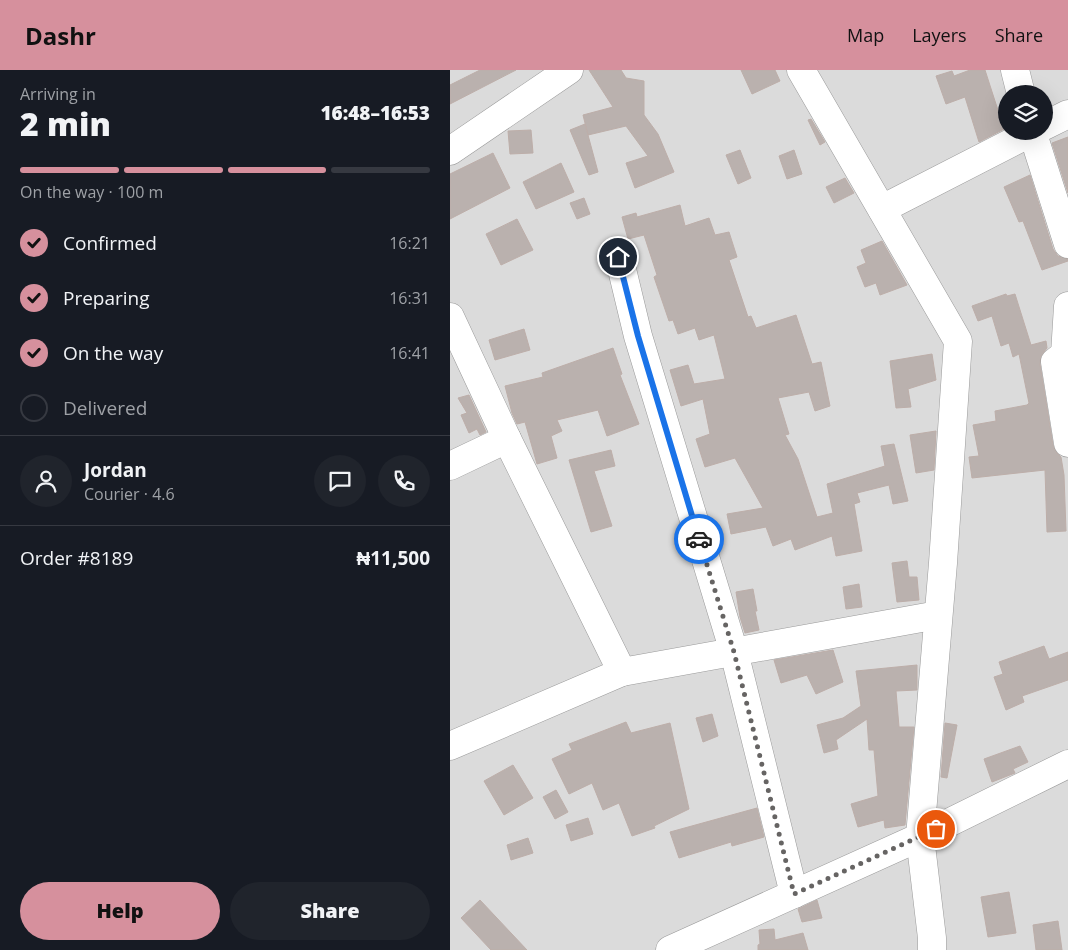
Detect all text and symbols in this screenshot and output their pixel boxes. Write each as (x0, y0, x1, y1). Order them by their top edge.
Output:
text: Dashr (25, 19, 96, 52)
text: Map (847, 23, 884, 47)
text: Layers (912, 23, 967, 47)
text: Share (995, 23, 1043, 47)
text: Arriving in (20, 83, 96, 105)
map controls (998, 85, 1053, 140)
button: layers (998, 85, 1053, 140)
text: 16:48–16:53 (320, 100, 430, 126)
text: 2 min (20, 102, 111, 145)
text: On the way · 100 m (20, 181, 163, 203)
icon: check (20, 229, 48, 257)
text: Confirmed (63, 230, 157, 256)
text: 16:21 (389, 232, 430, 254)
pin (597, 236, 639, 278)
icon: home (604, 243, 632, 271)
icon: check (20, 284, 48, 312)
text: Preparing (63, 285, 150, 311)
text: 16:31 (389, 287, 430, 309)
icon: check (20, 339, 48, 367)
text: On the way (63, 340, 163, 366)
text: 16:41 (389, 342, 430, 364)
text: Delivered (63, 395, 147, 421)
button: person (20, 455, 72, 507)
button: chat (314, 455, 366, 507)
button: phone (378, 455, 430, 507)
text: Jordan (84, 457, 147, 483)
text: Courier · 4.6 (84, 483, 175, 505)
courier (674, 514, 724, 564)
icon: car (685, 525, 713, 553)
text: Order #8189 (20, 545, 133, 571)
text: ₦11,500 (357, 545, 430, 571)
pin (915, 808, 957, 850)
icon: bag (922, 815, 950, 843)
button: Help (20, 882, 220, 940)
button: Share (230, 882, 430, 940)

